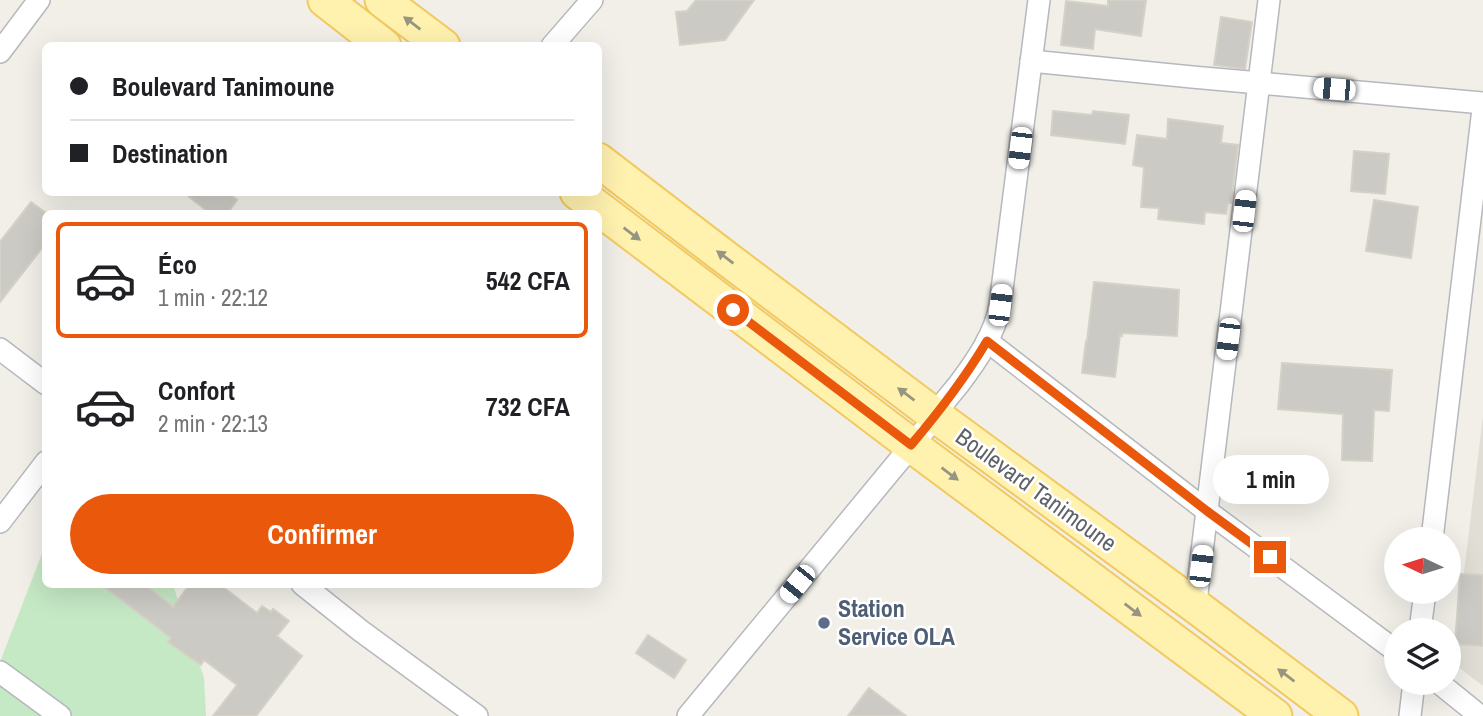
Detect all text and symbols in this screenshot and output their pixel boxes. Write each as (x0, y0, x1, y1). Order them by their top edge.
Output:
one-way arrow (403, 16, 421, 30)
text: Boulevard Tanimoune (112, 69, 334, 104)
car (1313, 77, 1356, 101)
car (1008, 126, 1033, 170)
text: Destination (112, 136, 228, 171)
car (1232, 189, 1257, 233)
one-way arrow (622, 226, 640, 241)
text: Éco (158, 247, 197, 282)
icon: car (74, 249, 137, 312)
one-way arrow (716, 250, 734, 265)
text: 542 CFA (486, 263, 570, 298)
text: 1 min · 22:12 (158, 282, 268, 313)
car (988, 283, 1013, 327)
route start (717, 294, 749, 326)
car (1216, 317, 1241, 361)
text: Confort (158, 373, 235, 408)
icon: car (74, 375, 137, 438)
one-way arrow (897, 387, 916, 401)
text: 732 CFA (486, 389, 570, 424)
text: 2 min · 22:13 (158, 408, 268, 439)
street label: Boulevard Tanimoune (950, 420, 1123, 558)
callout: 1 min (1212, 456, 1328, 504)
text: 1 min (1246, 464, 1296, 495)
one-way arrow (941, 467, 959, 481)
button: Confirmer (70, 494, 574, 574)
north arrow (1384, 527, 1461, 604)
map controls (1384, 527, 1461, 695)
route end (1254, 541, 1286, 573)
car (1189, 544, 1214, 588)
car (776, 561, 819, 607)
place label: Station Service OLA (838, 592, 956, 652)
one-way arrow (1124, 602, 1142, 616)
marker: Station Service OLA (816, 615, 832, 631)
button: layers (1384, 618, 1461, 695)
one-way arrow (1277, 668, 1296, 682)

